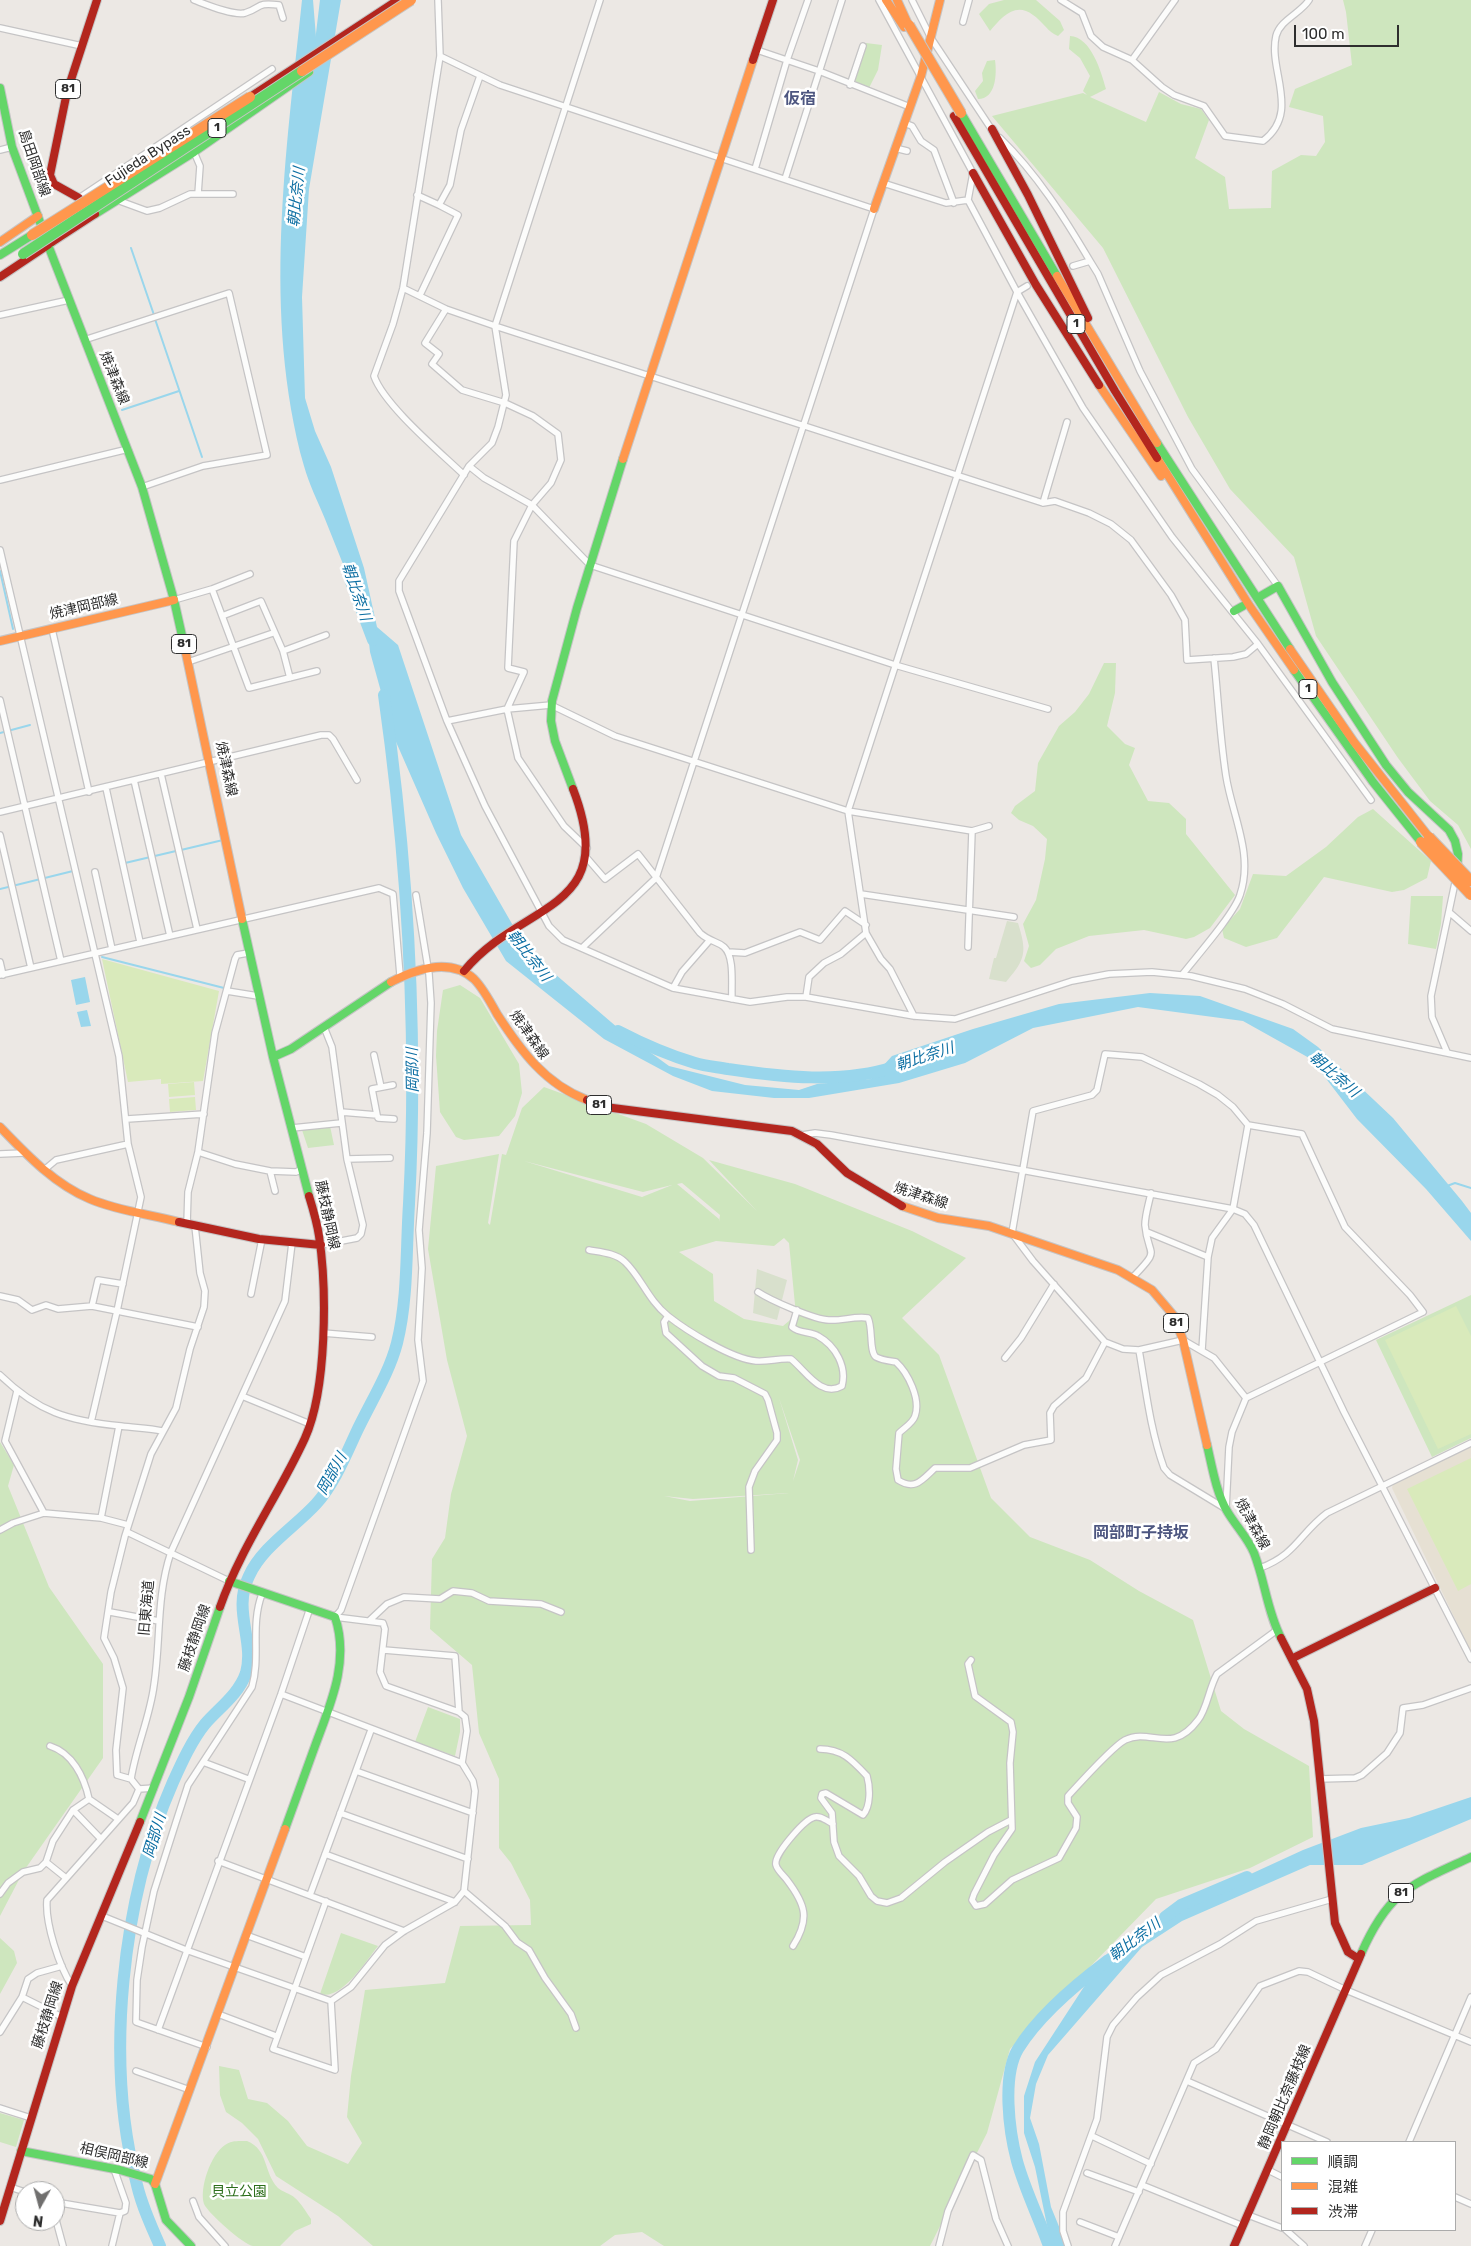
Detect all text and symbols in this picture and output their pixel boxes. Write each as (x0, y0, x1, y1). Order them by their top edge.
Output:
scale bar (1296, 15, 1401, 47)
text: 100 m (1302, 25, 1344, 43)
road number: 81 (56, 80, 80, 98)
district label: 仮宿 (784, 89, 816, 109)
road number: 1 (208, 119, 226, 138)
street label: Fujieda Bypass (102, 122, 194, 190)
street label: 島田岡部線 (15, 127, 53, 199)
water label: 朝比奈川 (285, 166, 309, 228)
road number: 1 (1067, 314, 1085, 334)
street label: 焼津森線 (96, 349, 132, 407)
water label: 朝比奈川 (338, 561, 374, 623)
street label: 焼津岡部線 (48, 591, 120, 623)
road number: 81 (172, 634, 196, 654)
road number: 1 (1299, 680, 1317, 699)
street label: 焼津森線 (212, 740, 240, 798)
water label: 朝比奈川 (503, 927, 555, 985)
street label: 焼津森線 (506, 1007, 552, 1063)
water label: 朝比奈川 (894, 1039, 956, 1075)
water label: 岡部川 (404, 1047, 422, 1093)
water label: 朝比奈川 (1305, 1049, 1363, 1101)
road number: 81 (586, 1096, 612, 1114)
street label: 藤枝静岡線 (312, 1179, 342, 1251)
street label: 焼津森線 (892, 1179, 950, 1213)
road number: 81 (1164, 1314, 1188, 1332)
water label: 岡部川 (313, 1450, 351, 1498)
street label: 焼津森線 (1231, 1495, 1273, 1553)
district label: 岡部町子持坂 (1093, 1523, 1189, 1543)
street label: 旧東海道 (136, 1579, 158, 1637)
street label: 藤枝静岡線 (176, 1602, 214, 1674)
water label: 岡部川 (140, 1812, 170, 1860)
road number: 81 (1388, 1884, 1414, 1902)
water label: 朝比奈川 (1106, 1915, 1164, 1965)
street label: 藤枝静岡線 (29, 1979, 67, 2051)
street label: 静岡朝比奈藤枝線 (1255, 2042, 1315, 2152)
street label: 相俣岡部線 (78, 2140, 150, 2172)
legend (1281, 2141, 1456, 2231)
text: 順調 (1328, 2153, 1358, 2171)
text: 混雑 (1328, 2178, 1358, 2196)
north arrow (15, 2181, 65, 2231)
park label: 貝立公園 (211, 2184, 267, 2200)
text: 渋滞 (1328, 2203, 1358, 2221)
text: N (32, 2211, 44, 2229)

